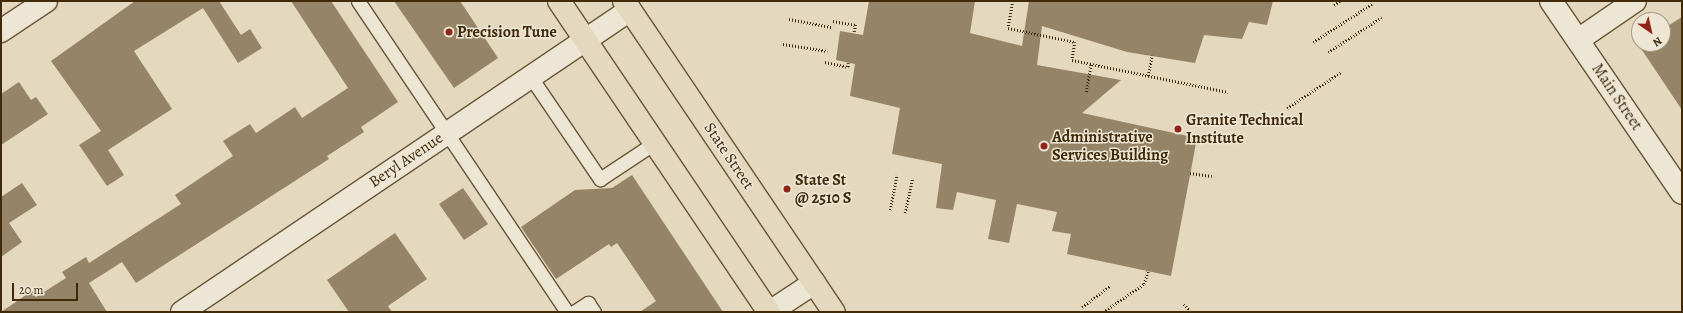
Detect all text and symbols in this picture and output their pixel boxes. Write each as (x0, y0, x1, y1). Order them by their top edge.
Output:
north arrow (1631, 12, 1671, 52)
place label: Precision Tune (457, 22, 557, 42)
marker: Precision Tune (444, 27, 454, 37)
text: N (1650, 33, 1665, 50)
street label: Main Street (1588, 60, 1646, 134)
place label: Granite Technical Institute (1186, 110, 1303, 148)
street label: State Street (700, 119, 758, 193)
marker: Granite Technical Institute (1173, 124, 1183, 134)
place label: Administrative Services Building (1052, 127, 1168, 165)
street label: Beryl Avenue (365, 128, 447, 192)
marker: Administrative Services Building (1039, 141, 1049, 151)
place label: State St @ 2510 S (795, 170, 851, 208)
marker: State St @ 2510 S (782, 184, 792, 194)
scale bar (14, 275, 80, 301)
text: 20 m (19, 282, 43, 298)

